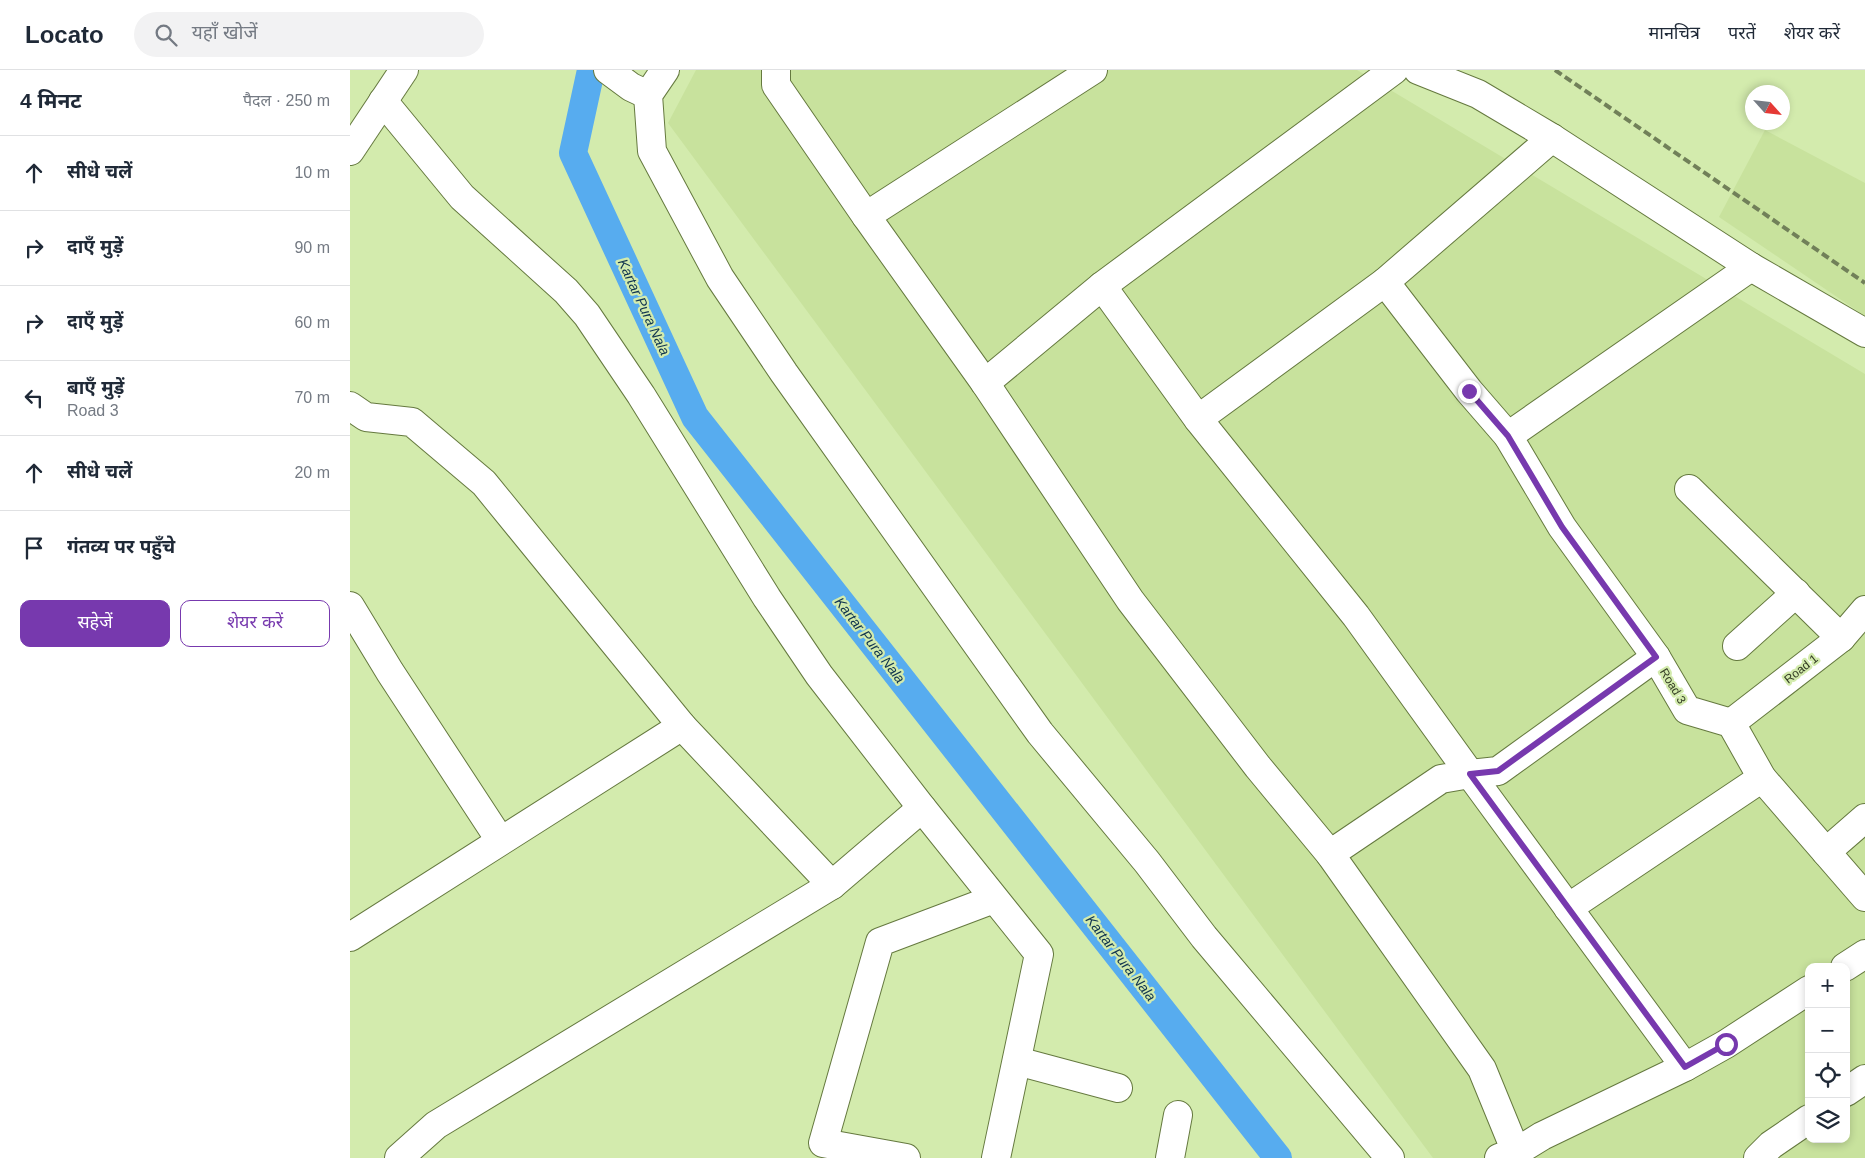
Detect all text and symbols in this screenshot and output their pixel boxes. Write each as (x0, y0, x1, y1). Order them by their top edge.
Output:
search box (134, 12, 484, 57)
text: Locato (25, 21, 104, 48)
icon: search (152, 21, 180, 49)
text: यहाँ खोजें (192, 22, 258, 43)
text: मानचित्र (1648, 23, 1700, 43)
text: परतें (1728, 23, 1756, 43)
text: शेयर करें (1784, 23, 1840, 43)
north arrow (1745, 85, 1790, 130)
text: 4 मिनट (20, 89, 82, 112)
text: पैदल · 250 m (243, 92, 330, 109)
icon: ahead (20, 159, 48, 187)
text: सीधे चलें (67, 161, 132, 182)
text: 10 m (294, 164, 330, 181)
icon: right (20, 234, 48, 262)
text: दाएँ मुड़ें (67, 236, 123, 257)
text: 90 m (294, 239, 330, 256)
water label: Kartar Pura Nala (615, 256, 673, 358)
icon: right (20, 309, 48, 337)
text: दाएँ मुड़ें (67, 311, 123, 332)
text: 60 m (294, 314, 330, 331)
text: बाएँ मुड़ें (67, 377, 124, 398)
route end (1458, 380, 1481, 403)
icon: left (20, 384, 48, 412)
text: 70 m (294, 389, 330, 406)
text: Road 3 (67, 402, 119, 419)
icon: ahead (20, 459, 48, 487)
text: सीधे चलें (67, 461, 132, 482)
text: 20 m (294, 464, 330, 481)
icon: arrive (20, 534, 48, 562)
text: गंतव्य पर पहुँचे (67, 536, 175, 557)
water label: Kartar Pura Nala (832, 594, 909, 686)
button: सहेजें (20, 600, 170, 647)
button: शेयर करें (180, 600, 330, 647)
street label: Road 1 (1781, 651, 1821, 686)
street label: Road 3 (1657, 666, 1689, 706)
water label: Kartar Pura Nala (1083, 912, 1160, 1004)
map controls (1805, 963, 1850, 1143)
button: + (1805, 963, 1850, 1008)
button: − (1805, 1008, 1850, 1053)
route start (1715, 1033, 1738, 1056)
button: locate (1805, 1053, 1850, 1098)
button: layers (1805, 1098, 1850, 1143)

